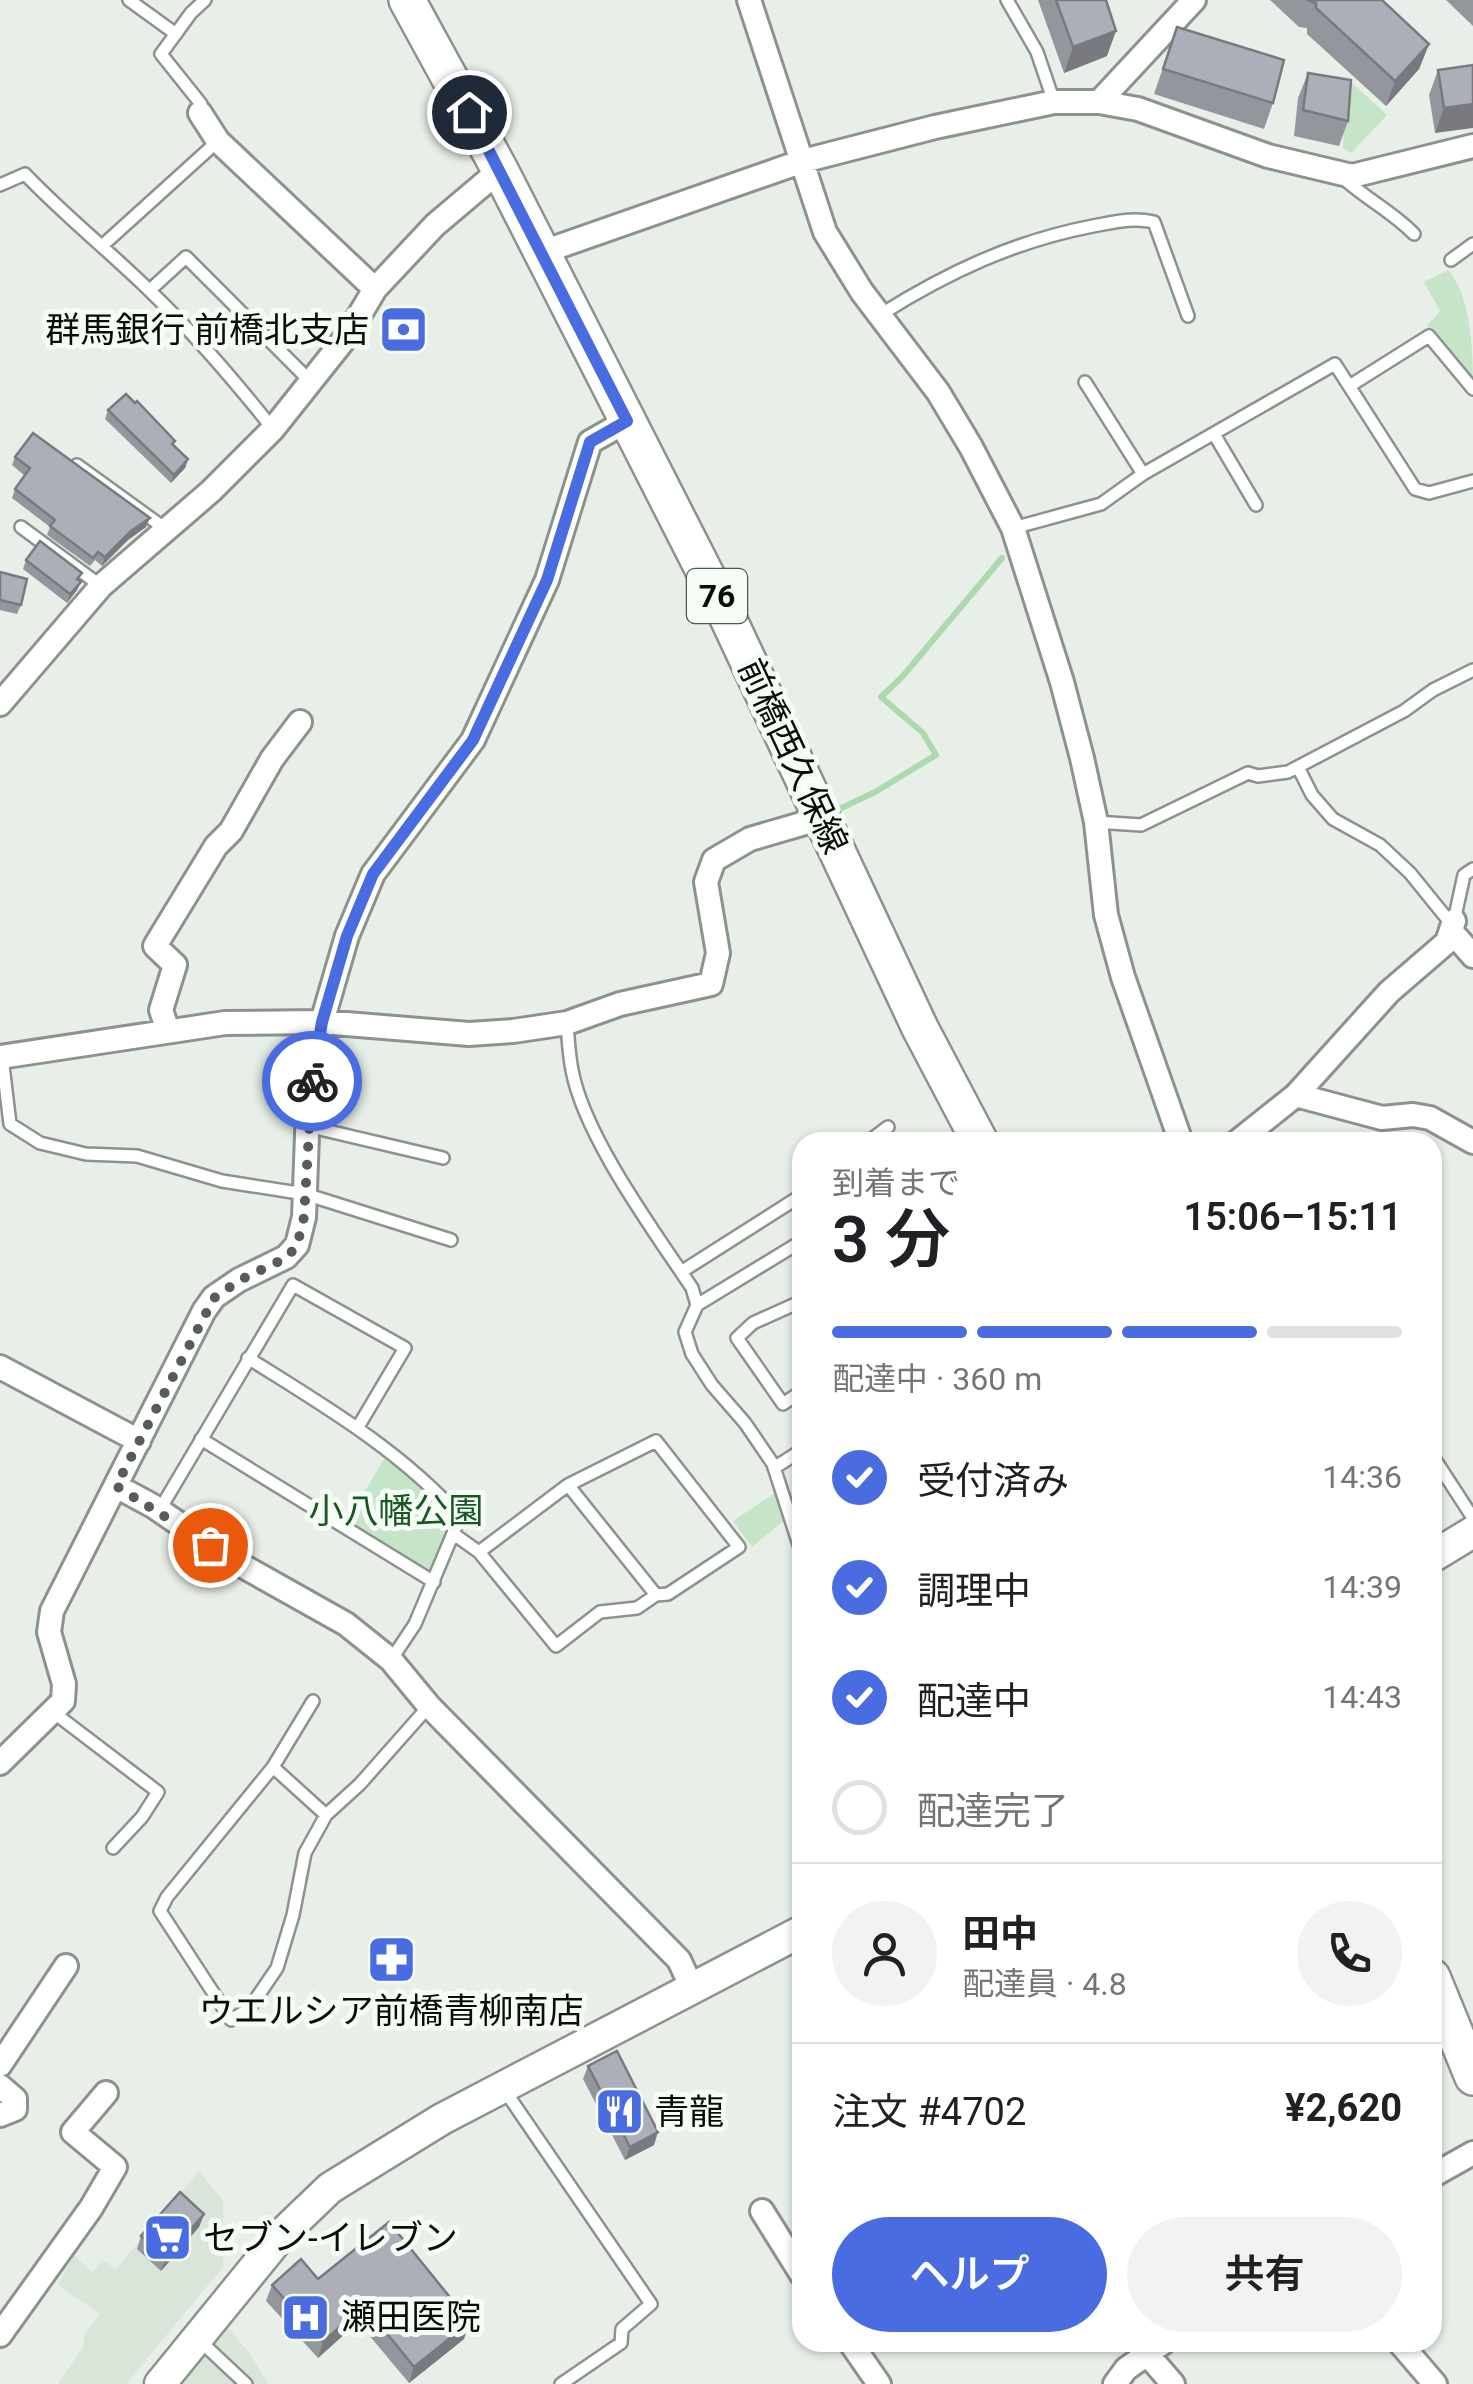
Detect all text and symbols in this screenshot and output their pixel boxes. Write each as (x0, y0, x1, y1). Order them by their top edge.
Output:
pin (427, 70, 512, 155)
icon: home (442, 85, 497, 140)
bank icon: 群馬銀行 前橋北支店 (378, 304, 430, 356)
place label: 群馬銀行 前橋北支店 (45, 310, 369, 351)
road number: 76 (687, 569, 747, 623)
street label: 前橋西久保線 (730, 652, 856, 860)
courier (262, 1031, 362, 1131)
icon: bike (285, 1054, 340, 1109)
text: 到着まで (832, 1164, 960, 1202)
text: 15:06–15:11 (1183, 1195, 1402, 1239)
text: 3 分 (832, 1202, 950, 1278)
text: 配達中 · 360 m (832, 1360, 1042, 1398)
icon: check (832, 1450, 887, 1505)
text: 14:36 (1322, 1458, 1402, 1496)
text: 受付済み (917, 1459, 1069, 1503)
park label: 小八幡公園 (308, 1491, 484, 1532)
pin (168, 1503, 253, 1588)
icon: bag (183, 1518, 238, 1573)
icon: check (832, 1560, 887, 1615)
text: 14:39 (1322, 1568, 1402, 1606)
text: 調理中 (917, 1569, 1031, 1613)
icon: check (832, 1670, 887, 1725)
text: 14:43 (1322, 1678, 1402, 1716)
text: 配達中 (917, 1679, 1031, 1723)
text: 配達完了 (917, 1789, 1069, 1833)
button: person (832, 1901, 937, 2006)
button: phone (1297, 1901, 1402, 2006)
text: 田中 (962, 1912, 1038, 1956)
pharmacy icon: ウエルシア前橋青柳南店 (365, 1933, 417, 1985)
text: 配達員 · 4.8 (962, 1965, 1127, 2003)
place label: ウエルシア前橋青柳南店 (198, 1991, 584, 2032)
restaurant icon: 青龍 (593, 2086, 645, 2138)
text: ¥2,620 (1285, 2086, 1402, 2130)
text: 注文 #4702 (832, 2090, 1026, 2134)
place label: 青龍 (654, 2092, 724, 2133)
supermarket icon: セブン-イレブン (142, 2212, 194, 2264)
button: ヘルプ (832, 2217, 1107, 2332)
button: 共有 (1127, 2217, 1402, 2332)
place label: セブン-イレブン (203, 2218, 458, 2259)
hospital icon: 瀬田医院 (280, 2291, 332, 2343)
place label: 瀬田医院 (341, 2297, 481, 2338)

